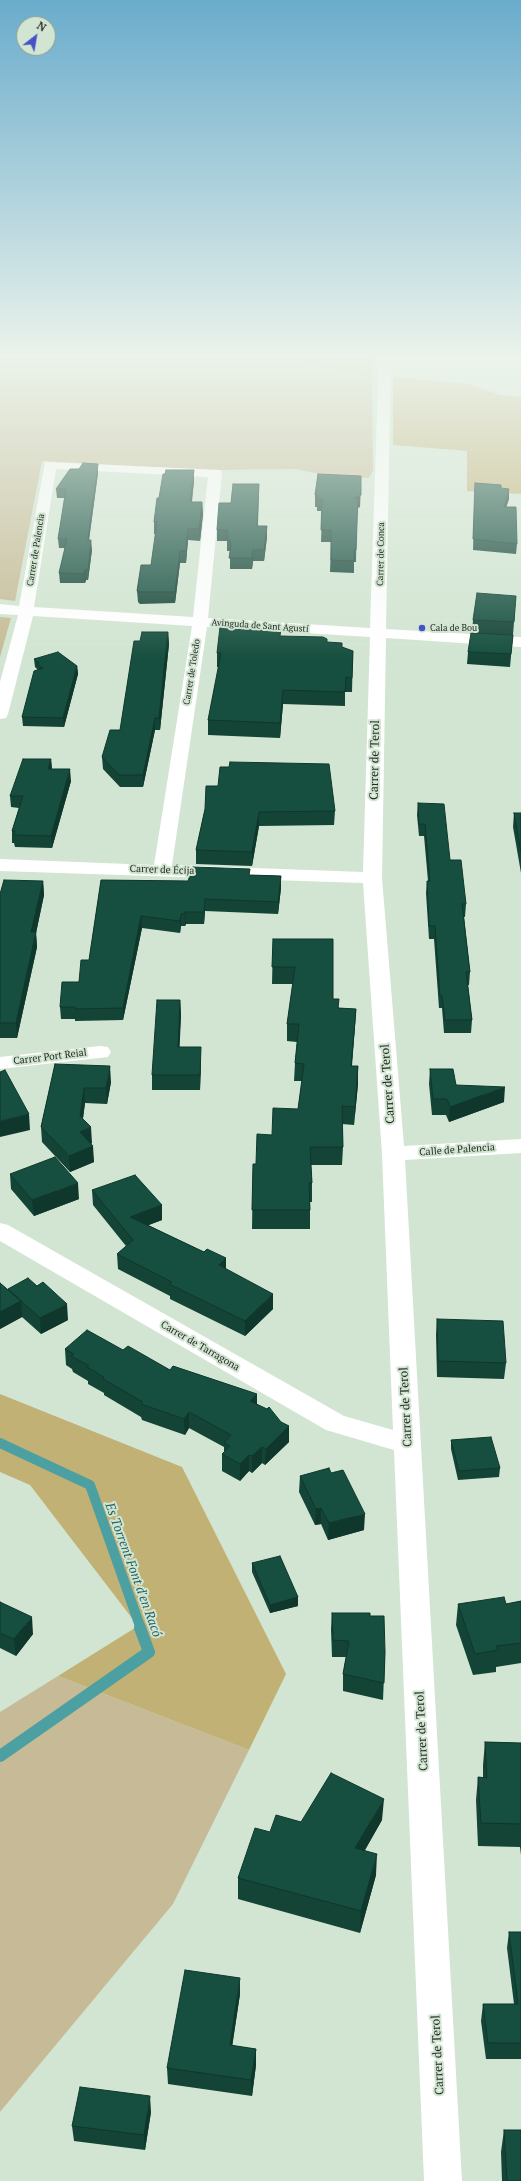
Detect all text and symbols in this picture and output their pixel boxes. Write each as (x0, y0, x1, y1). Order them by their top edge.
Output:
north arrow (16, 16, 56, 56)
text: N (34, 18, 49, 35)
street label: Carrer de Palencia (25, 513, 47, 587)
street label: Carrer de Conca (375, 522, 387, 586)
street label: Avinguda de Sant Agustí (211, 617, 309, 635)
marker: Cala de Bou (417, 623, 427, 633)
place label: Cala de Bou (430, 623, 477, 633)
street label: Carrer de Toledo (181, 638, 203, 706)
street label: Carrer de Terol (367, 720, 383, 800)
street label: Carrer de Écija (129, 863, 195, 877)
street label: Carrer de Terol (378, 1044, 398, 1124)
street label: Carrer Port Reial (13, 1047, 87, 1067)
street label: Calle de Palencia (419, 1141, 495, 1159)
street label: Carrer de Tarragona (158, 1319, 242, 1373)
street label: Carrer de Terol (397, 1367, 415, 1447)
water label: Es Torrent Font d'en Racó (101, 1501, 165, 1639)
street label: Carrer de Terol (413, 1691, 431, 1771)
street label: Carrer de Terol (429, 2015, 447, 2095)

